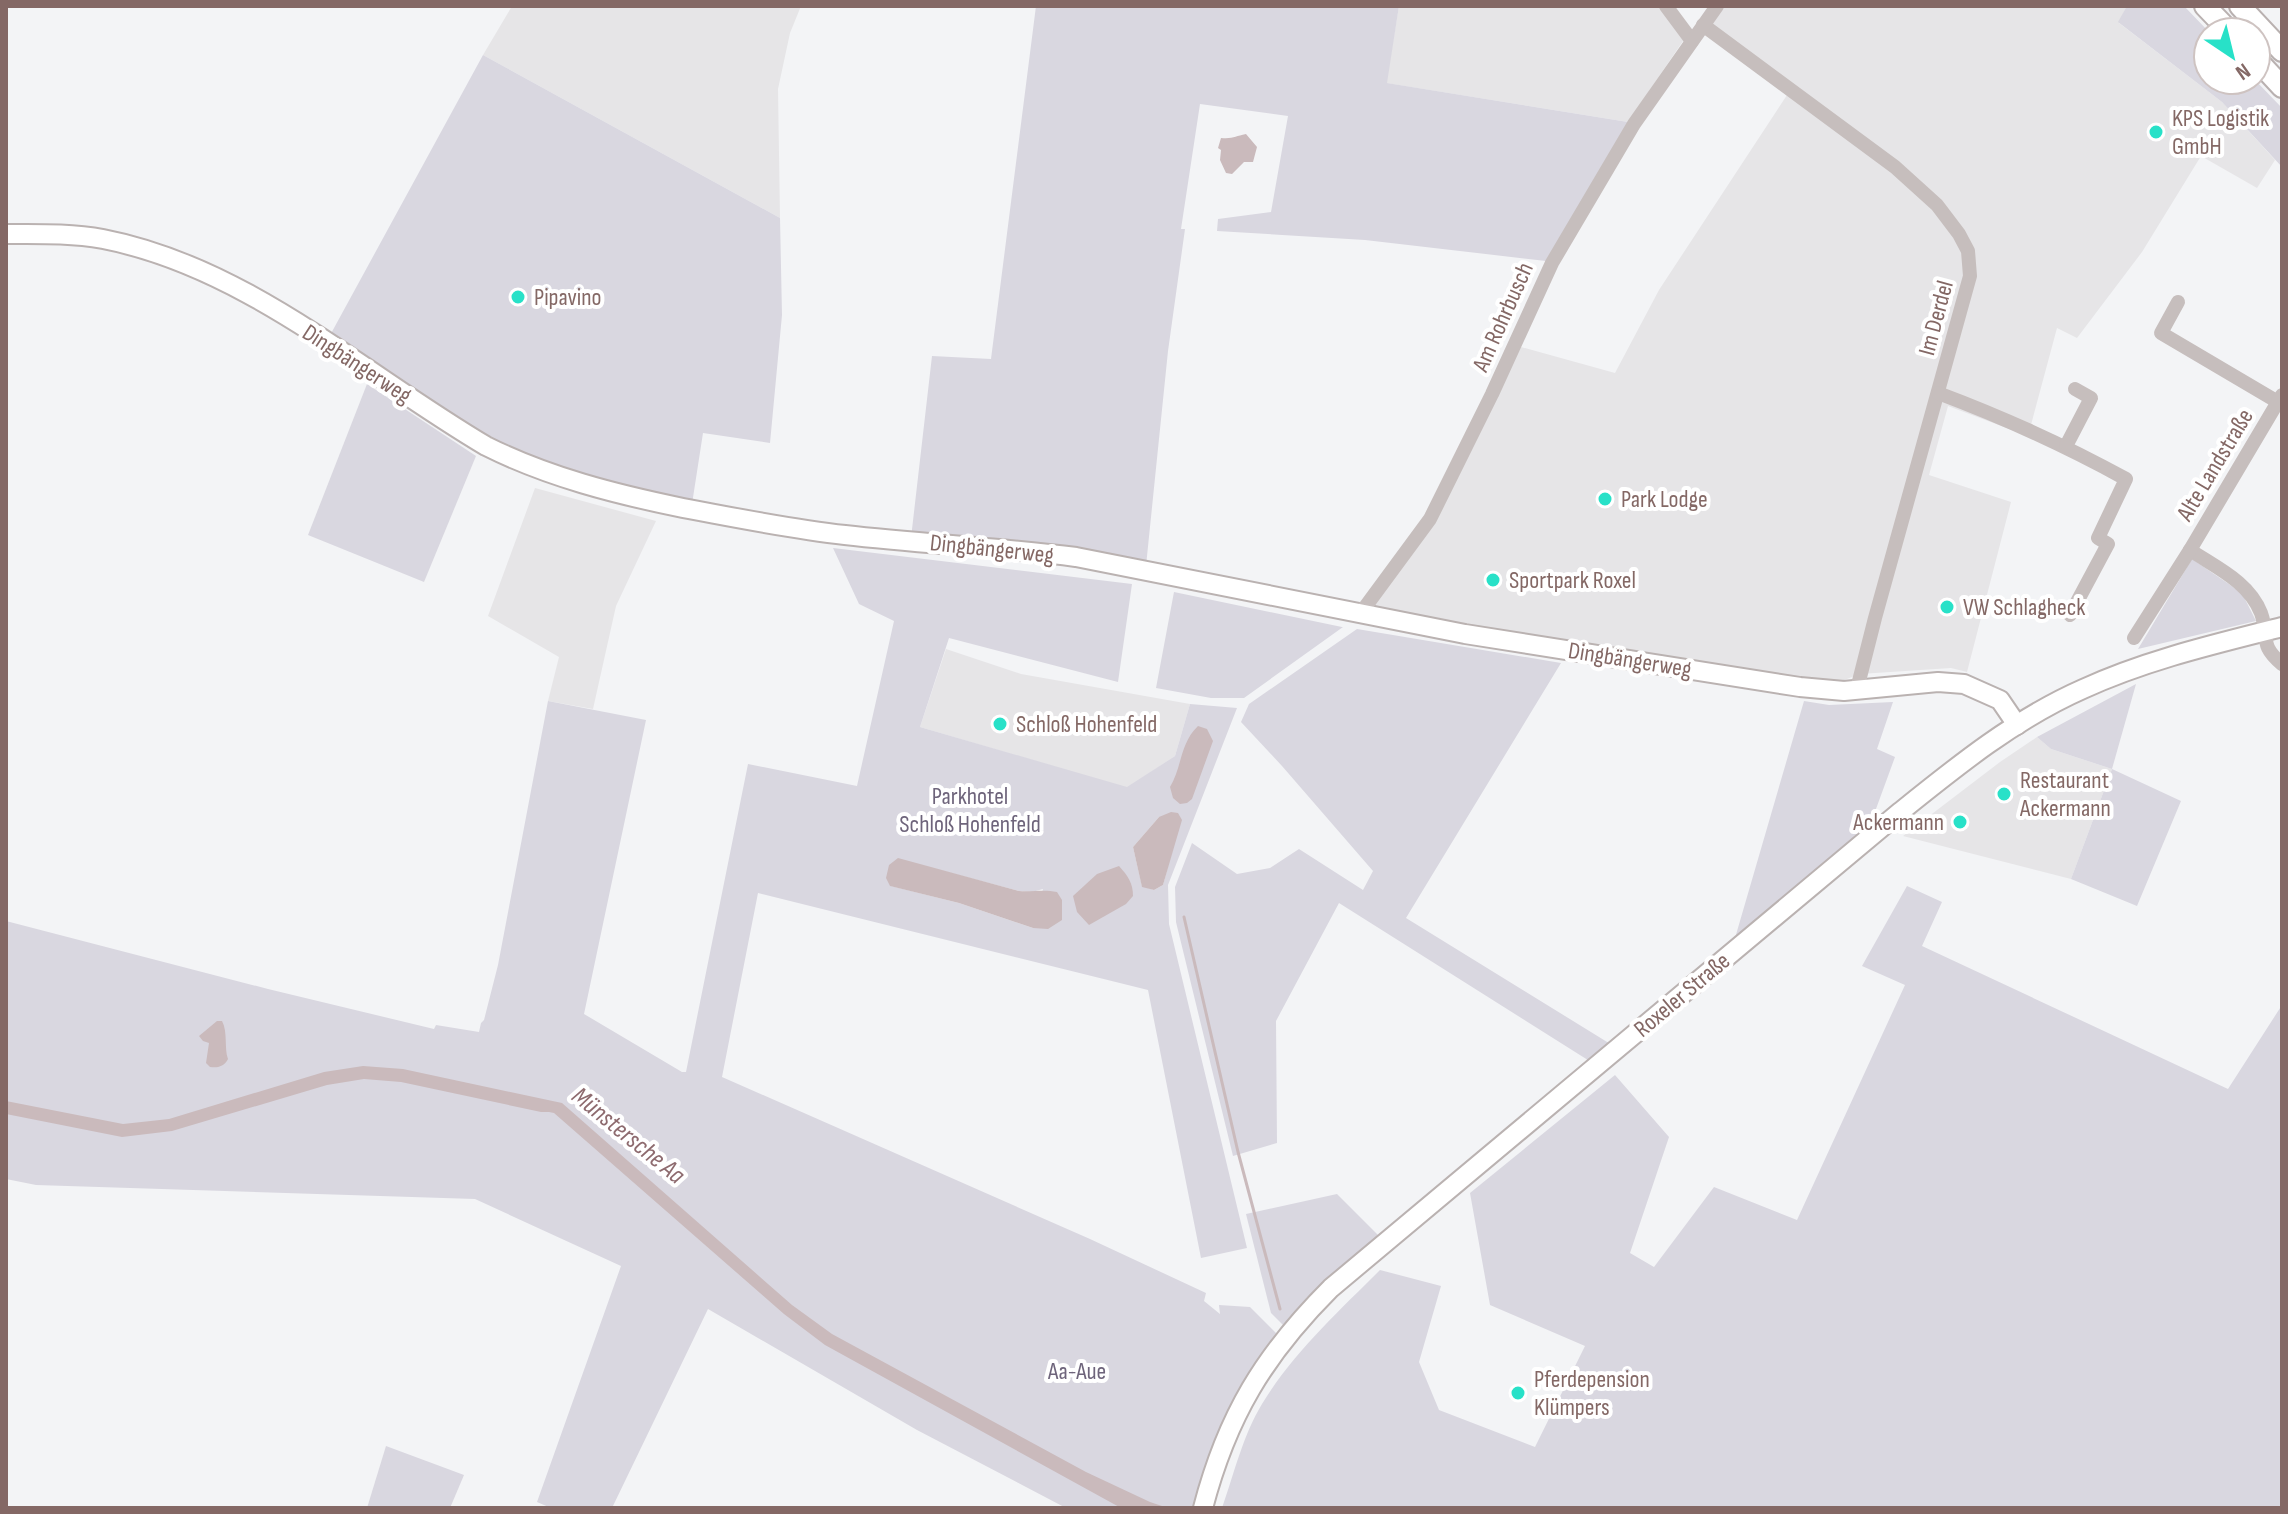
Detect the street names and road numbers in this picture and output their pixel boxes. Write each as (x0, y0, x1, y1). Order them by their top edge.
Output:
street label: Am Rohrbusch (1466, 258, 1540, 377)
street label: Im Derdel (1912, 277, 1960, 359)
street label: Dingbängerweg (297, 318, 417, 410)
street label: Alte Landstraße (2170, 404, 2260, 527)
street label: Dingbängerweg (929, 528, 1055, 570)
street label: Dingbängerweg (1566, 636, 1694, 684)
street label: Roxeler Straße (1628, 946, 1736, 1044)

